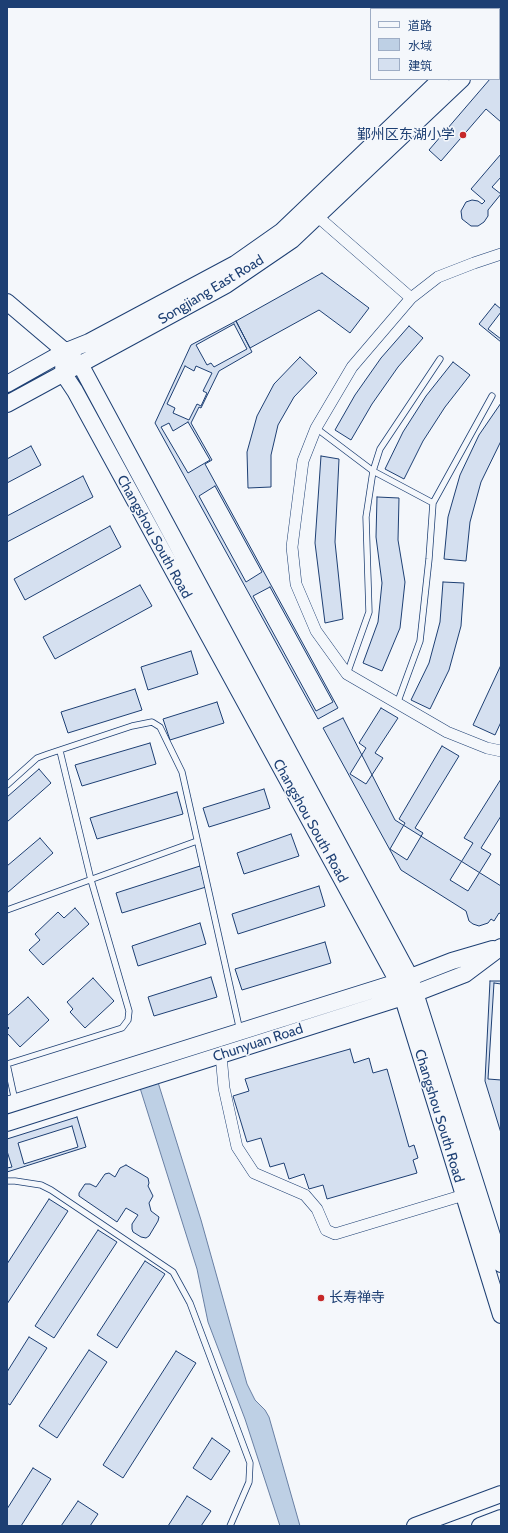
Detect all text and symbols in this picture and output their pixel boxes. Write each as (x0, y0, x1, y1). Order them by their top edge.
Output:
legend (370, 8, 500, 80)
text: 道路 (408, 18, 432, 33)
text: 水域 (408, 38, 432, 53)
text: 建筑 (408, 58, 432, 73)
place label: 鄞州区东湖小学 (357, 127, 455, 143)
marker: 鄞州区东湖小学 (458, 130, 468, 140)
street label: Songjiang East Road (155, 252, 267, 328)
street label: Changshou South Road (113, 472, 195, 602)
street label: Changshou South Road (269, 756, 351, 886)
street label: Chunyuan Road (211, 1021, 305, 1065)
street label: Changshou South Road (411, 1047, 467, 1185)
place label: 长寿禅寺 (329, 1290, 385, 1306)
marker: 长寿禅寺 (316, 1293, 326, 1303)

